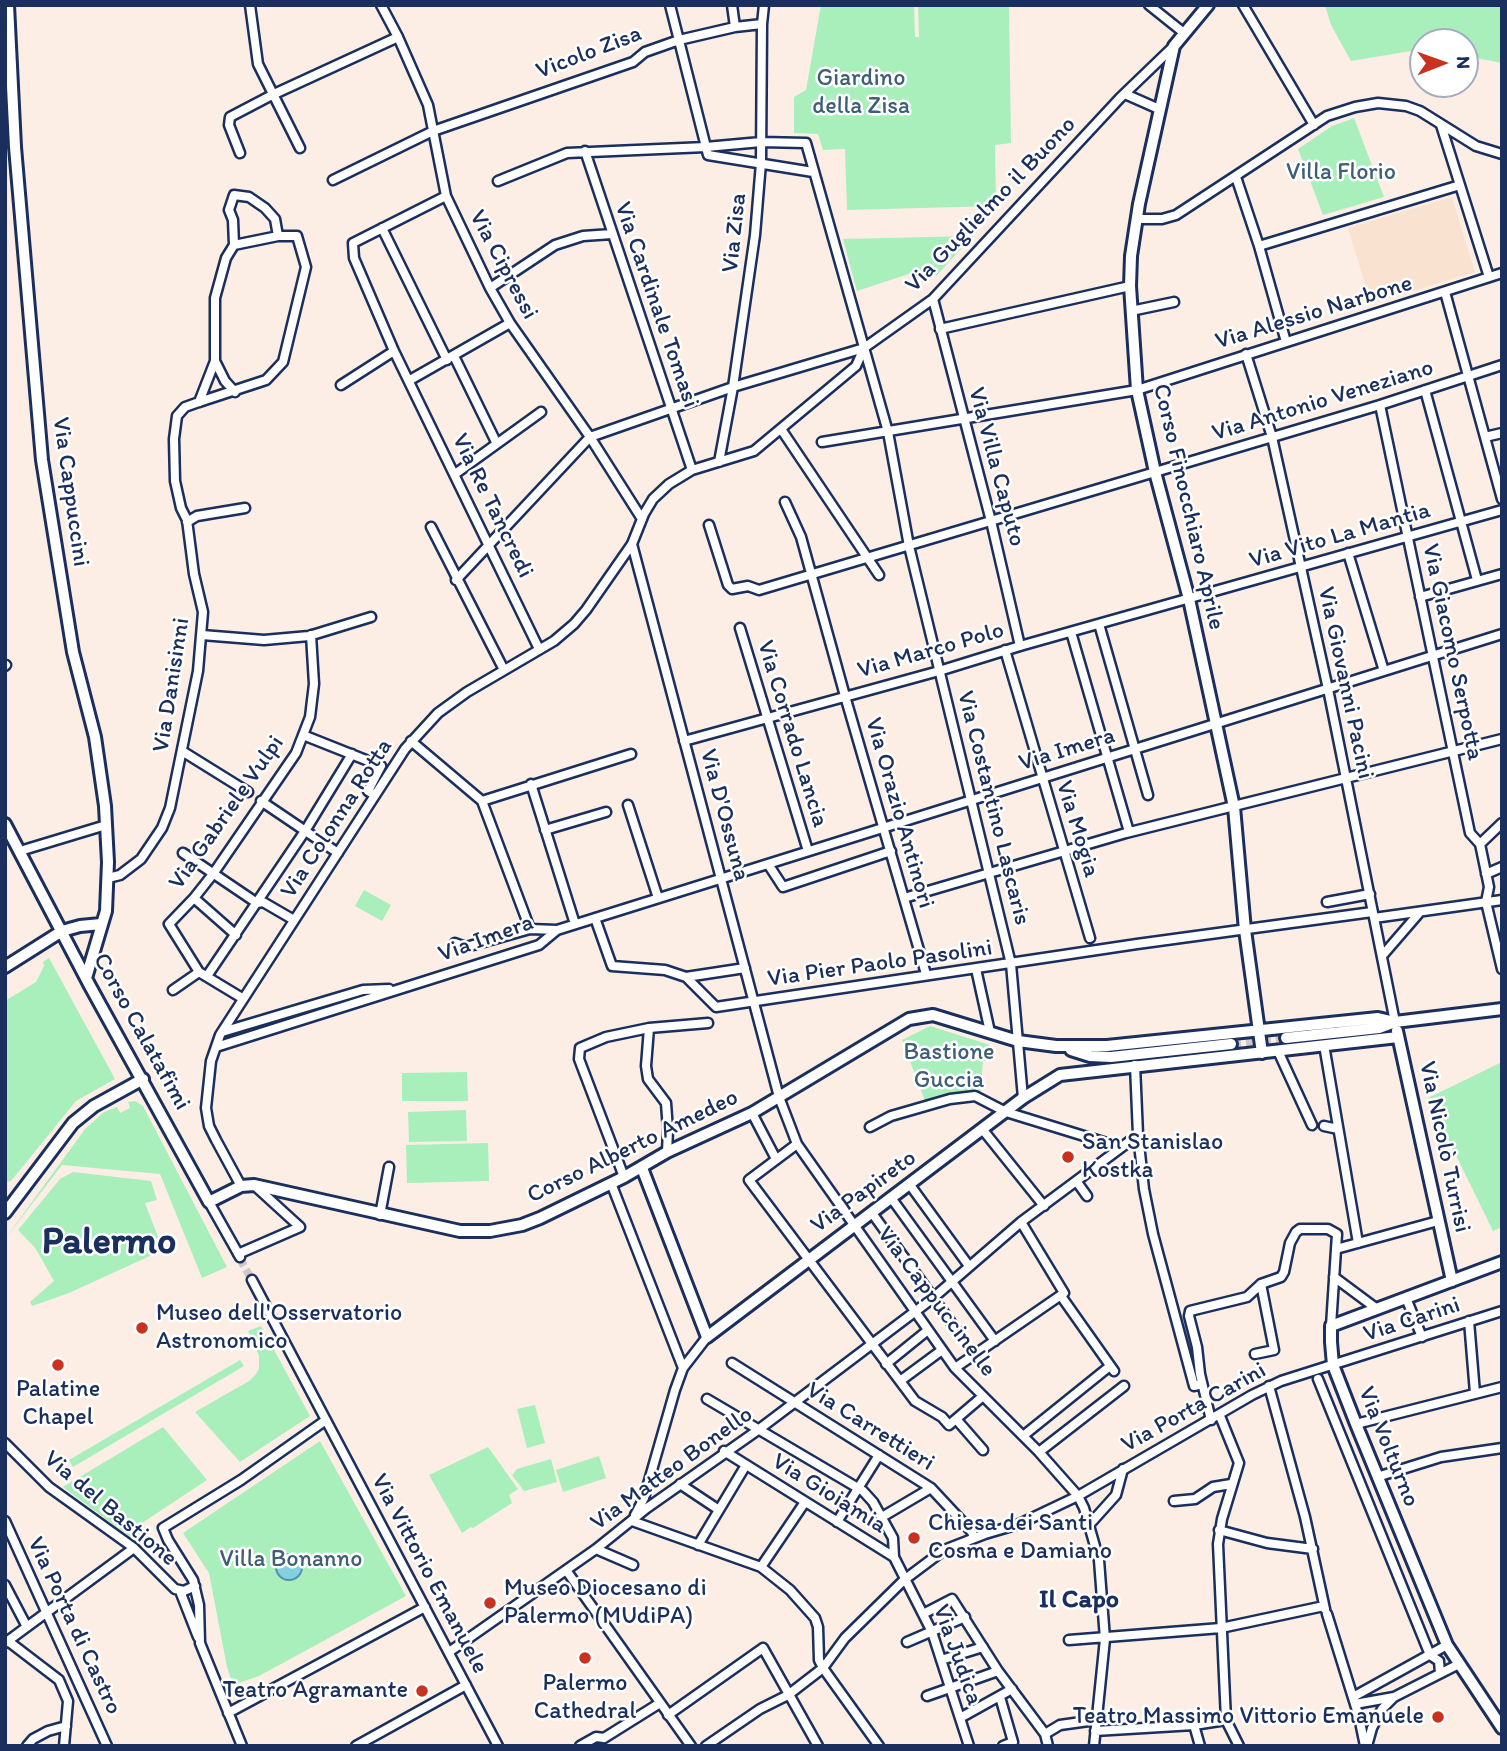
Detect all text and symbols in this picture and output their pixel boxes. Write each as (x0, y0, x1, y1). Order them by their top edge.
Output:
street label: Vicolo Zisa (532, 20, 646, 86)
north arrow (1409, 28, 1479, 98)
text: N (1452, 56, 1475, 69)
park label: Giardino della Zisa (812, 65, 910, 121)
street label: Via Guglielmo il Buono (899, 111, 1083, 299)
park label: Villa Florio (1286, 159, 1396, 187)
street label: Via Zisa (717, 192, 753, 274)
street label: Via Cardinale Tomasi (607, 198, 705, 412)
street label: Via Cipressi (462, 205, 544, 325)
street label: Via Alessio Narbone (1212, 269, 1416, 357)
street label: Via Antonio Veneziano (1209, 354, 1437, 448)
street label: Corso Finocchiaro Aprile (1146, 381, 1230, 633)
street label: Via Villa Caputo (961, 384, 1031, 550)
street label: Via Cappuccini (45, 415, 95, 569)
street label: Via Re Tancredi (445, 429, 539, 583)
street label: Via Vito La Mantia (1246, 496, 1434, 576)
street label: Via Giacomo Serpotta (1415, 541, 1489, 763)
street label: Via Giovanni Pacini (1311, 584, 1379, 782)
street label: Via Danisinni (147, 616, 197, 754)
street label: Via Marco Polo (854, 616, 1008, 686)
street label: Via Corrado Lancia (750, 637, 834, 831)
street label: Via Costantino Lascaris (950, 688, 1036, 928)
street label: Via Orazio Antinori (858, 714, 940, 912)
street label: Via Imera (1015, 722, 1119, 778)
street label: Via Gabriele Vulpi (163, 730, 291, 896)
street label: Via Colonna Rotta (275, 734, 399, 904)
street label: Via D'Ossuna (693, 746, 755, 884)
street label: Via Mogia (1049, 777, 1105, 881)
street label: Via Imera (435, 909, 537, 969)
street label: Via Pier Paolo Pasolini (766, 934, 994, 994)
street label: Corso Calatafimi (86, 948, 196, 1116)
park label: Bastione Guccia (903, 1039, 995, 1095)
street label: Via Nicolò Turrisi (1412, 1059, 1476, 1235)
street label: Corso Alberto Amedeo (523, 1083, 743, 1211)
place label: San Stanislao Kostka (1082, 1129, 1223, 1185)
street label: Via Papireto (805, 1144, 923, 1240)
marker: San Stanislao Kostka (1060, 1149, 1076, 1165)
district label: Palermo (42, 1220, 176, 1266)
street label: Via Cappuccinelle (870, 1221, 1002, 1383)
street label: Via Carini (1360, 1291, 1464, 1349)
place label: Museo dell'Osservatorio Astronomico (156, 1300, 402, 1356)
marker: Museo dell'Osservatorio Astronomico (134, 1320, 150, 1336)
street label: Via Porta Carini (1117, 1356, 1271, 1460)
marker: Palatine Chapel (50, 1357, 66, 1373)
place label: Palatine Chapel (16, 1376, 100, 1432)
street label: Via Carrettieri (801, 1376, 939, 1478)
street label: Via Volturno (1351, 1383, 1425, 1511)
street label: Via Matteo Bonello (585, 1400, 759, 1538)
street label: Via del Bastione (37, 1445, 183, 1573)
street label: Via Gioiamia (766, 1447, 892, 1541)
street label: Via Vittorio Emanuele (364, 1469, 494, 1679)
place label: Chiesa dei Santi Cosma e Damiano (928, 1510, 1112, 1566)
marker: Chiesa dei Santi Cosma e Damiano (906, 1530, 922, 1546)
street label: Via Porta di Castro (20, 1533, 128, 1719)
park label: Villa Bonanno (220, 1546, 362, 1574)
place label: Museo Diocesano di Palermo (MUdiPA) (504, 1575, 707, 1631)
district label: Il Capo (1039, 1584, 1119, 1616)
marker: Museo Diocesano di Palermo (MUdiPA) (482, 1595, 498, 1611)
street label: Via Judica (926, 1601, 988, 1709)
marker: Palermo Cathedral (577, 1650, 593, 1666)
place label: Palermo Cathedral (534, 1670, 636, 1726)
place label: Teatro Agramante (223, 1677, 408, 1705)
marker: Teatro Agramante (414, 1683, 430, 1699)
place label: Teatro Massimo Vittorio Emanuele (1073, 1703, 1424, 1731)
marker: Teatro Massimo Vittorio Emanuele (1430, 1709, 1446, 1725)

